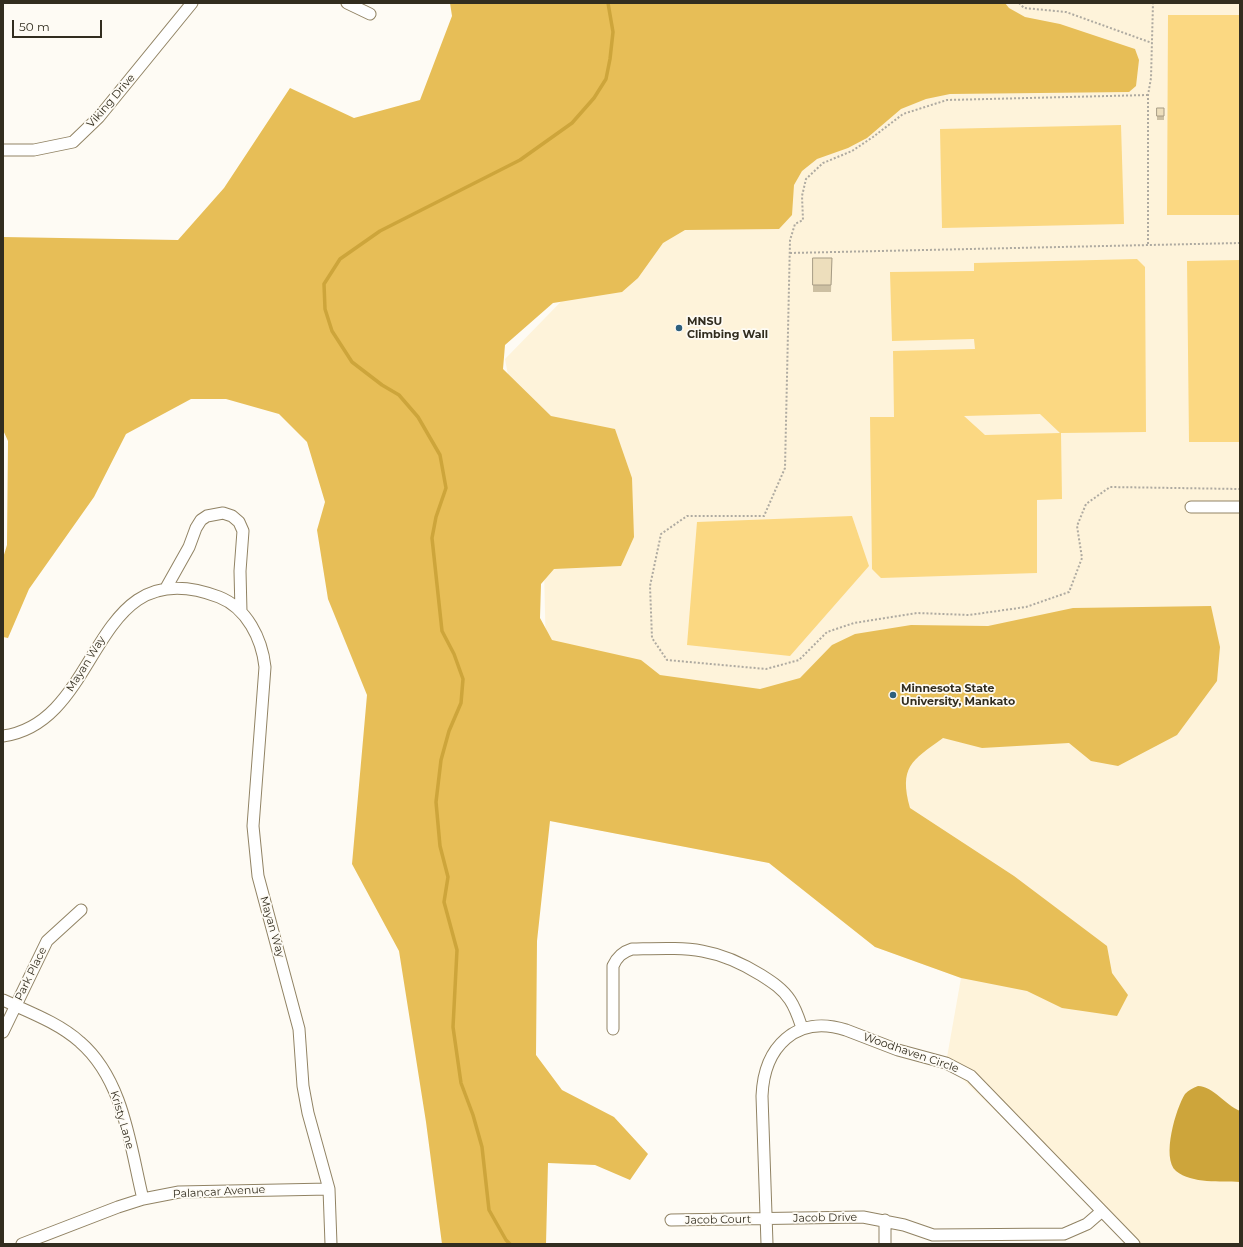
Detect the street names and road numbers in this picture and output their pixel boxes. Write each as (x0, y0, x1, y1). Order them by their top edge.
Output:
street label: Viking Drive (84, 72, 138, 130)
street label: Mayan Way (64, 634, 108, 694)
street label: Mayan Way (257, 895, 287, 959)
street label: Park Place (12, 945, 50, 1003)
street label: Woodhaven Circle (861, 1030, 961, 1076)
street label: Kristy Lane (107, 1089, 137, 1151)
street label: Palancar Avenue (172, 1183, 266, 1201)
street label: Jacob Drive (793, 1211, 857, 1225)
street label: Jacob Court (685, 1213, 751, 1227)

